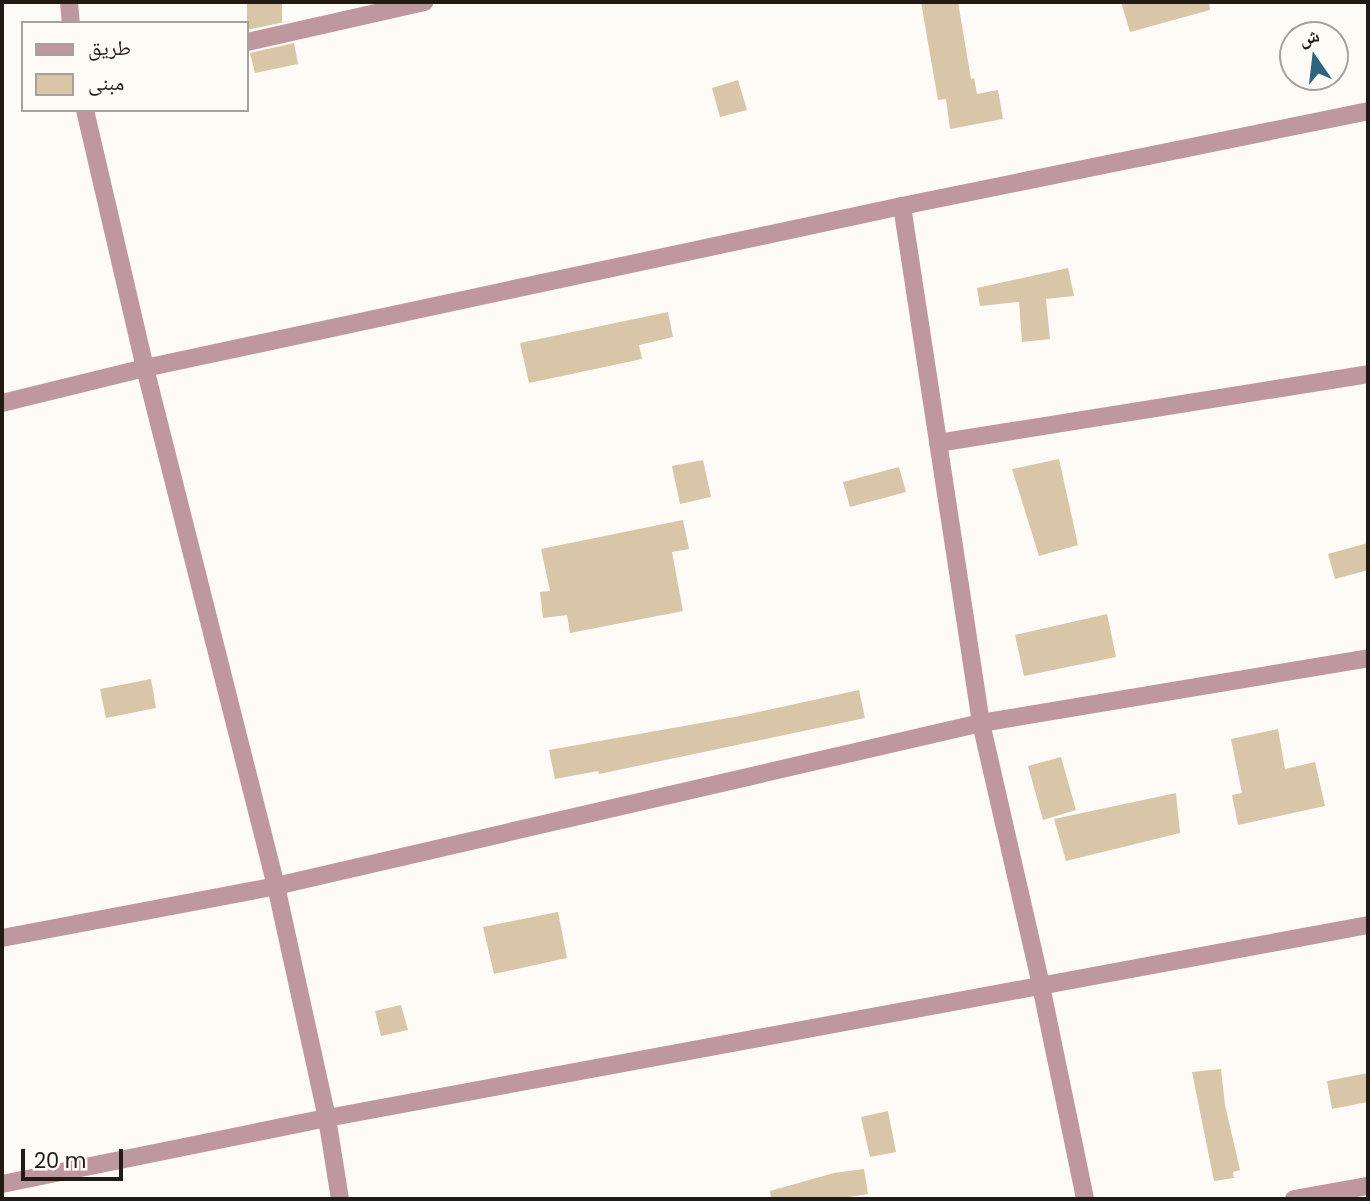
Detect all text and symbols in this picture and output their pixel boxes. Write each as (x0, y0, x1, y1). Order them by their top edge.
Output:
legend (21, 21, 248, 112)
north arrow (1279, 21, 1349, 91)
text: ش (1296, 22, 1322, 53)
text: طريق (88, 33, 131, 62)
text: مبنى (88, 68, 124, 97)
scale bar (24, 1134, 126, 1178)
text: 20 m (34, 1146, 87, 1175)

